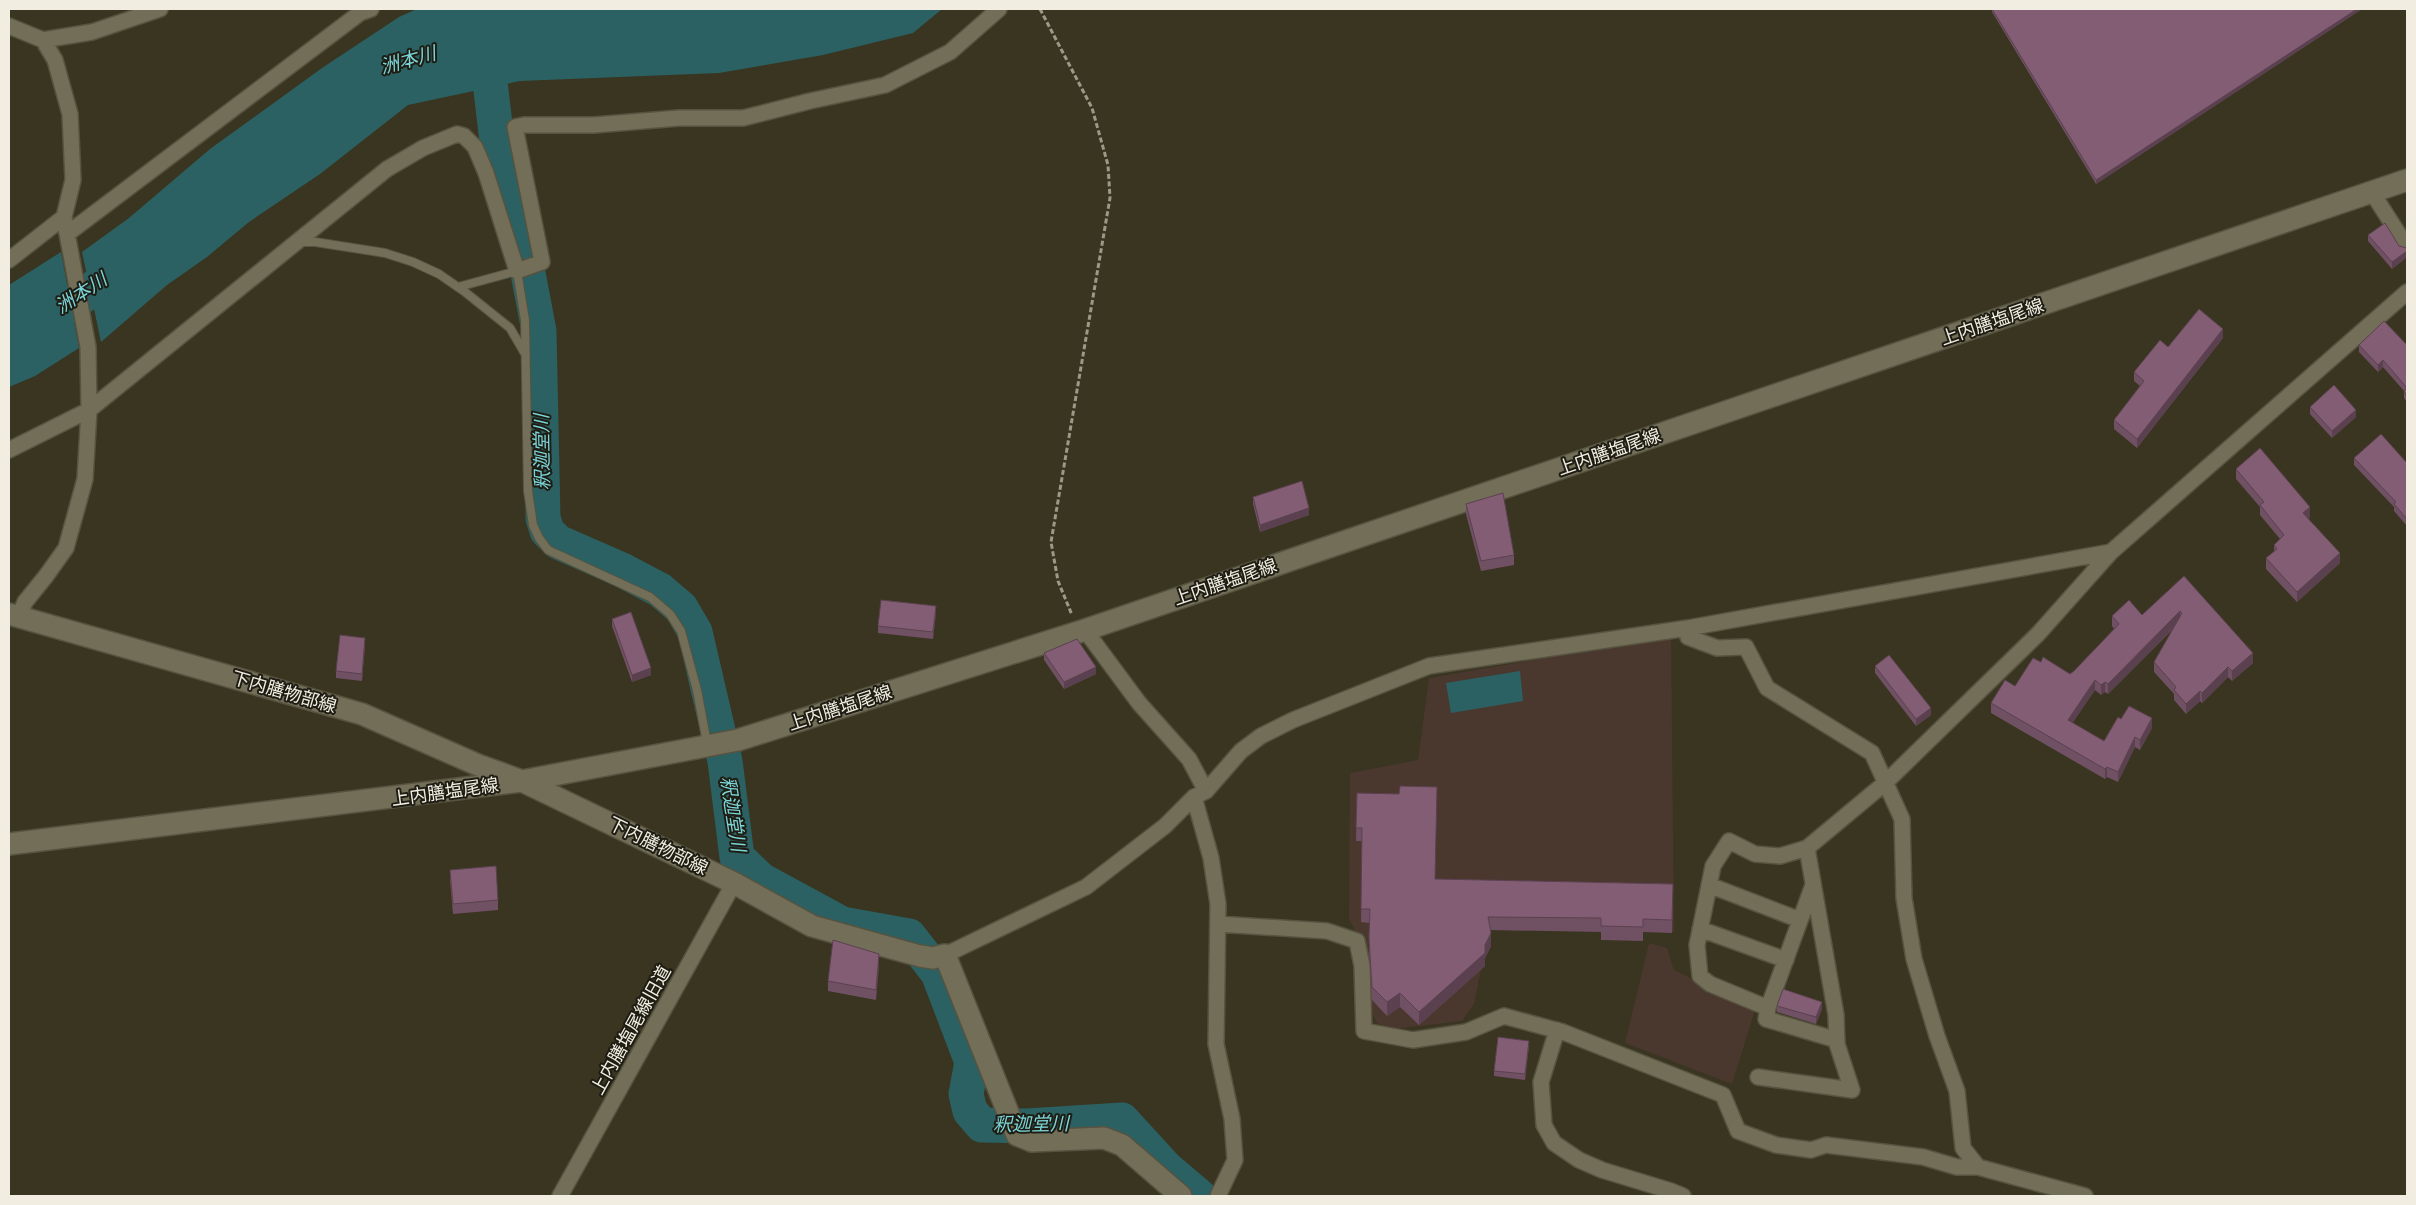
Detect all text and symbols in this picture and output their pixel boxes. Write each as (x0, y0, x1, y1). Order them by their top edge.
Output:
water label: 洲本川 (377, 41, 440, 78)
water label: 洲本川 (51, 267, 113, 318)
street label: 上内膳塩尾線 (1937, 294, 2047, 350)
water label: 釈迦堂川 (530, 412, 554, 490)
street label: 上内膳塩尾線 (1554, 424, 1664, 480)
street label: 上内膳塩尾線 (1170, 554, 1280, 610)
street label: 下内膳物部線 (229, 667, 339, 717)
street label: 上内膳塩尾線 (785, 681, 895, 735)
street label: 上内膳塩尾線 (390, 774, 500, 810)
water label: 釈迦堂川 (716, 775, 751, 855)
street label: 下内膳物部線 (605, 812, 711, 880)
street label: 上内膳塩尾線旧道 (586, 962, 676, 1098)
water label: 釈迦堂川 (993, 1112, 1071, 1136)

